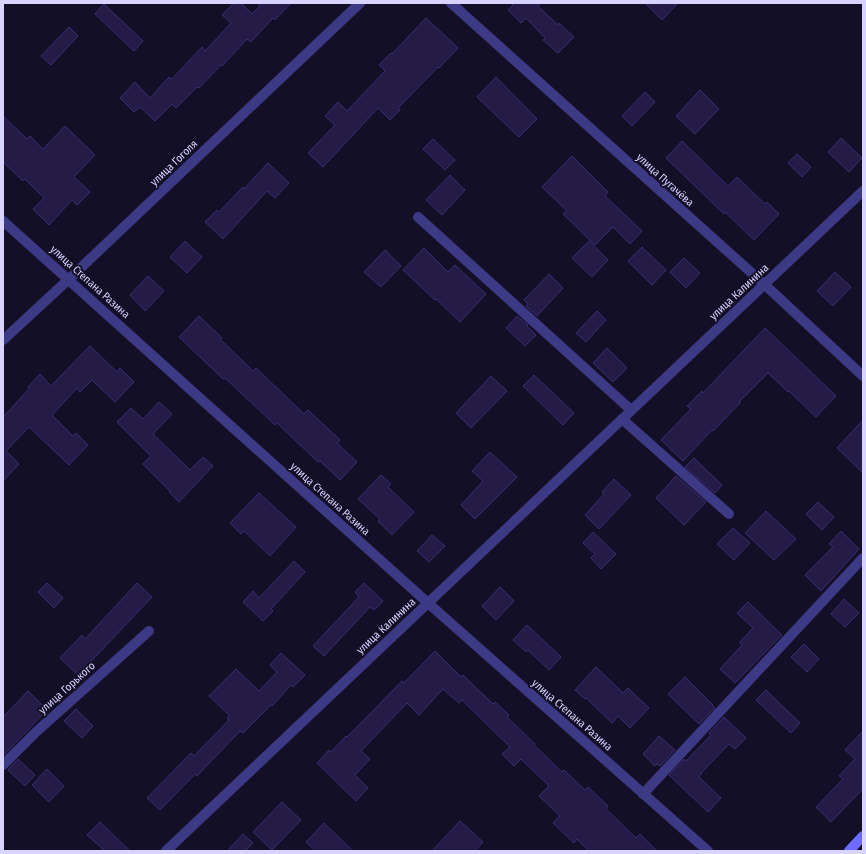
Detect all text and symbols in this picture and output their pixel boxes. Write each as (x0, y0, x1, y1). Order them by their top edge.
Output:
street label: улица Гоголя (148, 137, 200, 189)
street label: улица Пугачёва (634, 151, 696, 209)
street label: улица Степана Разина (48, 243, 132, 321)
street label: улица Калинина (707, 261, 771, 323)
street label: улица Степана Разина (288, 460, 372, 538)
street label: улица Калинина (354, 595, 418, 657)
street label: улица Горького (36, 659, 98, 717)
street label: улица Степана Разина (529, 676, 615, 754)

